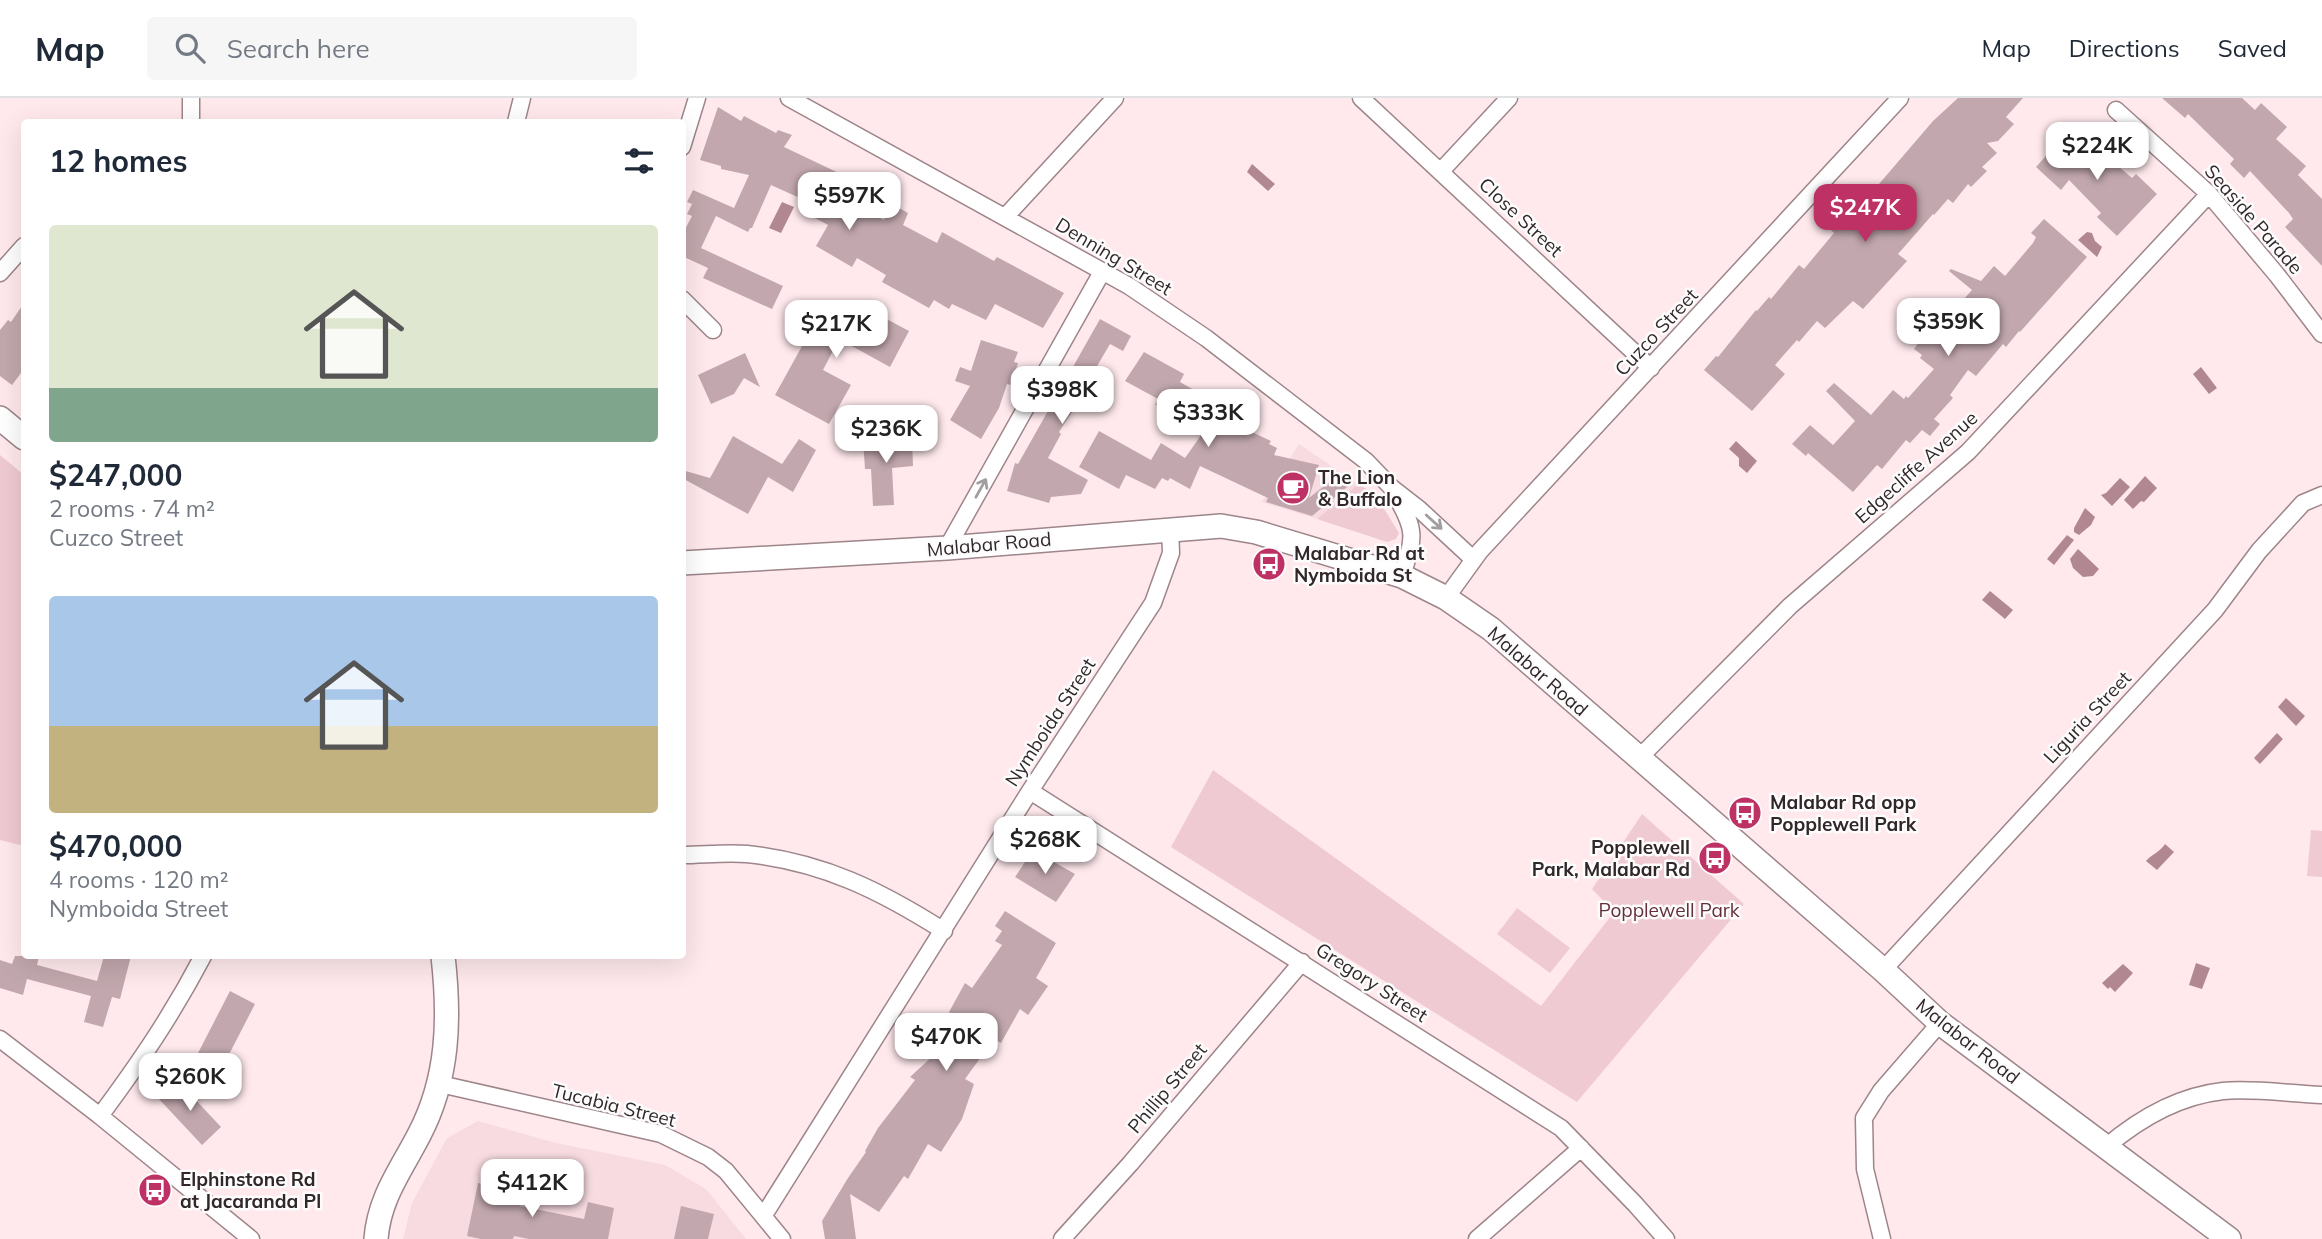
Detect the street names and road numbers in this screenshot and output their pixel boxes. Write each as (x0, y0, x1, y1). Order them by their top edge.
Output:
street label: Seaside Parade (2200, 159, 2308, 279)
street label: Close Street (1474, 172, 1568, 262)
street label: Denning Street (1051, 212, 1177, 300)
street label: Cuzco Street (1609, 283, 1703, 381)
street label: Edgecliffe Avenue (1850, 406, 1982, 528)
street label: Malabar Road (926, 527, 1052, 561)
street label: Malabar Road (1483, 621, 1593, 721)
street label: Nymboida Street (1000, 653, 1101, 791)
street label: Liguria Street (2038, 666, 2136, 768)
street label: Gregory Street (1312, 937, 1433, 1027)
street label: Malabar Road (1911, 993, 2025, 1089)
street label: Phillip Street (1122, 1038, 1212, 1138)
street label: Tucabia Street (550, 1078, 679, 1132)

